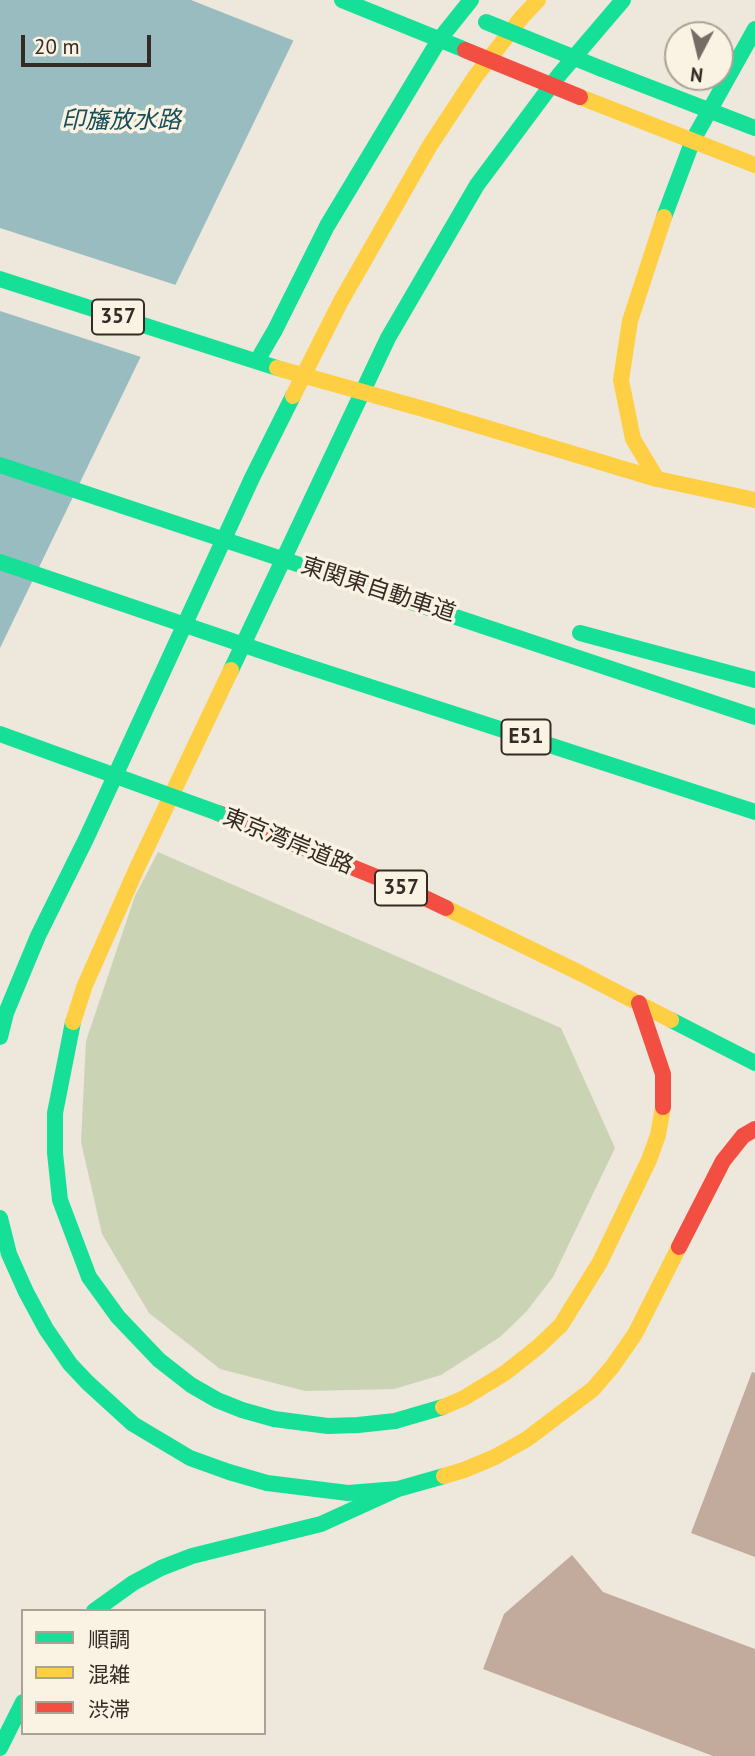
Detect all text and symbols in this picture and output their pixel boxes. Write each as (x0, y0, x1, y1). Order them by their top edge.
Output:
scale bar (24, 21, 154, 65)
north arrow (664, 21, 734, 91)
text: 20 m (34, 33, 80, 60)
text: N (689, 62, 704, 88)
water label: 印旛放水路 (61, 107, 181, 135)
road number: 357 (92, 300, 144, 334)
street label: 東関東自動車道 (297, 552, 459, 628)
road number: E51 (502, 720, 550, 754)
street label: 東京湾岸道路 (219, 803, 357, 881)
road number: 357 (375, 870, 427, 906)
legend (21, 1609, 266, 1735)
text: 順調 (88, 1626, 130, 1653)
text: 混雑 (88, 1661, 130, 1688)
text: 渋滞 (88, 1696, 130, 1723)

